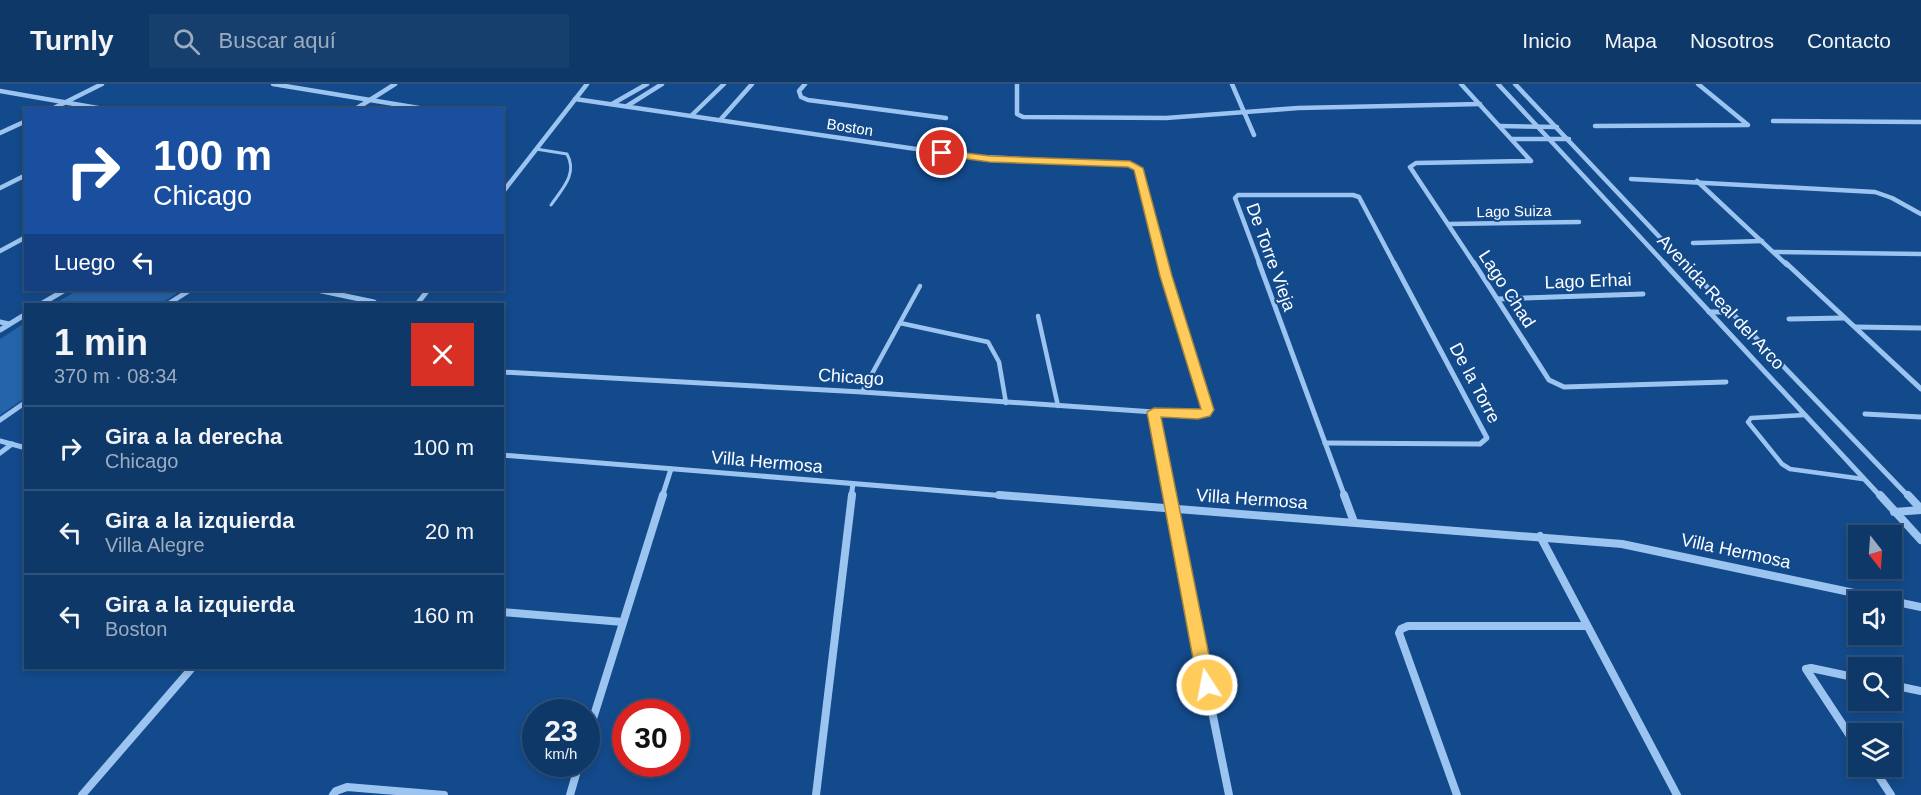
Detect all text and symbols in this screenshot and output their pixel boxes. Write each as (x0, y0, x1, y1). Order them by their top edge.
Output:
search box (149, 14, 569, 68)
text: Turnly (30, 25, 113, 56)
icon: search (170, 25, 203, 58)
text: Buscar aquí (218, 28, 336, 53)
text: Inicio (1522, 29, 1571, 52)
text: Mapa (1604, 29, 1657, 52)
text: Nosotros (1690, 29, 1774, 52)
text: Contacto (1807, 29, 1891, 52)
street label: Boston (826, 115, 874, 139)
pin (916, 127, 967, 178)
icon: right (54, 132, 132, 210)
text: 100 m (153, 132, 272, 179)
icon: arrive (925, 136, 958, 169)
text: Chicago (153, 181, 252, 211)
street label: De Torre Vieja (1242, 200, 1300, 315)
street label: Lago Suiza (1476, 202, 1552, 220)
street label: Avenida Real del Arco (1653, 231, 1789, 373)
icon: left (127, 246, 160, 279)
street label: Lago Chad (1475, 247, 1539, 331)
text: Luego (54, 250, 115, 275)
street label: Lago Erhai (1544, 269, 1632, 293)
text: 1 min (54, 322, 148, 363)
button: close (411, 323, 474, 386)
street label: De la Torre (1446, 340, 1504, 426)
text: 370 m · 08:34 (54, 365, 177, 387)
street label: Chicago (817, 365, 885, 389)
text: Gira a la derecha (105, 424, 282, 449)
icon: right (54, 432, 87, 465)
text: 100 m (413, 435, 474, 460)
street label: Villa Hermosa (710, 447, 824, 477)
text: Chicago (105, 450, 178, 472)
street label: Villa Hermosa (1196, 485, 1309, 513)
text: Gira a la izquierda (105, 508, 295, 533)
icon: left (54, 516, 87, 549)
text: 20 m (425, 519, 474, 544)
north arrow (1848, 525, 1902, 579)
map controls (1848, 525, 1902, 777)
street label: Villa Hermosa (1679, 530, 1794, 573)
text: Villa Alegre (105, 534, 205, 556)
button: sound (1848, 591, 1902, 645)
text: Gira a la izquierda (105, 592, 295, 617)
icon: left (54, 600, 87, 633)
text: 160 m (413, 603, 474, 628)
text: Boston (105, 618, 167, 640)
position arrow (1175, 653, 1239, 717)
button: search (1848, 657, 1902, 711)
speed limit sign: 30 (612, 699, 690, 777)
text: 23 (544, 714, 578, 747)
button: layers (1848, 723, 1902, 777)
text: km/h (545, 745, 577, 762)

